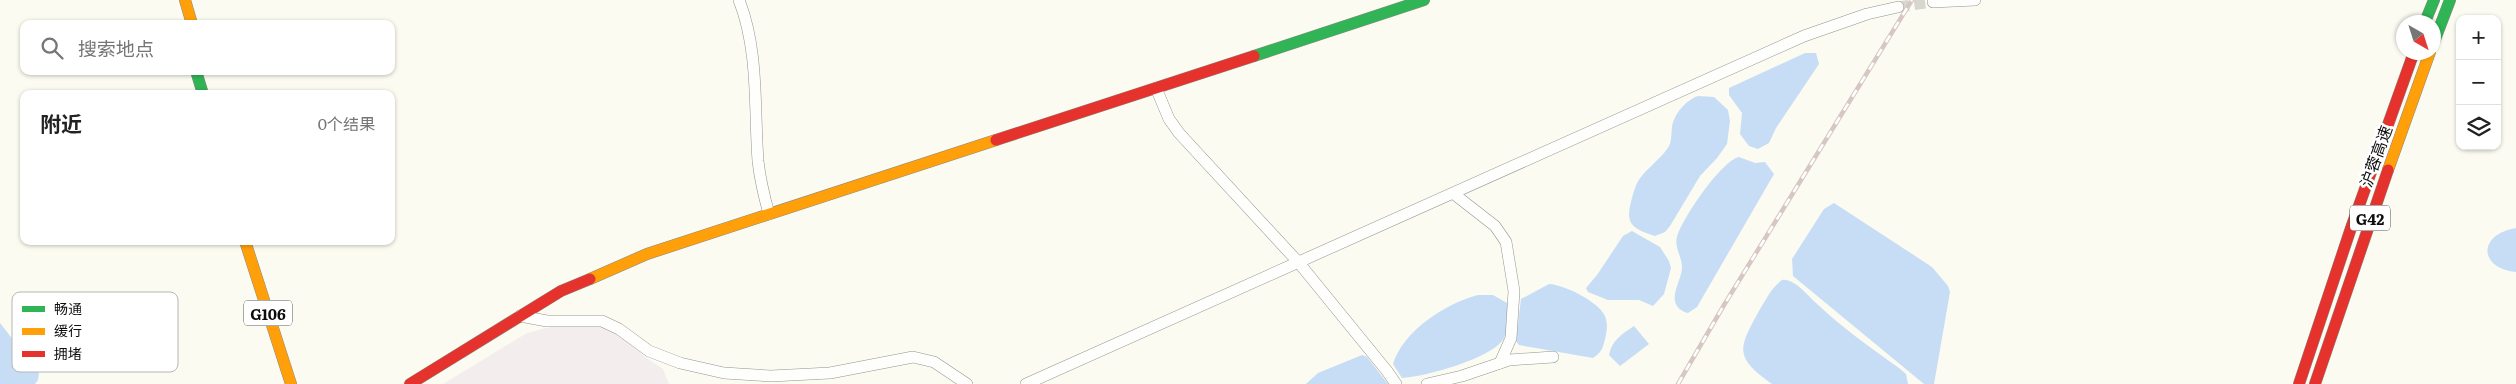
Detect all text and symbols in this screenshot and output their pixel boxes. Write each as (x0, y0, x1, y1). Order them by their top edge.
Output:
north arrow (2396, 15, 2441, 60)
map controls (2456, 15, 2501, 150)
button: + (2456, 15, 2501, 60)
search box (20, 20, 395, 75)
icon: search (38, 34, 66, 62)
text: 搜索地点 (78, 34, 154, 62)
button: − (2456, 60, 2501, 105)
button: layers (2456, 105, 2501, 150)
text: 附近 (40, 107, 82, 138)
text: 0个结果 (318, 111, 375, 135)
street label: 沪蓉高速 (2353, 122, 2397, 190)
road number: G42 (2350, 206, 2390, 230)
legend (12, 292, 178, 372)
text: 畅通 (54, 298, 82, 318)
road number: G106 (244, 300, 292, 326)
text: 缓行 (54, 320, 82, 340)
text: 拥堵 (54, 343, 82, 363)

